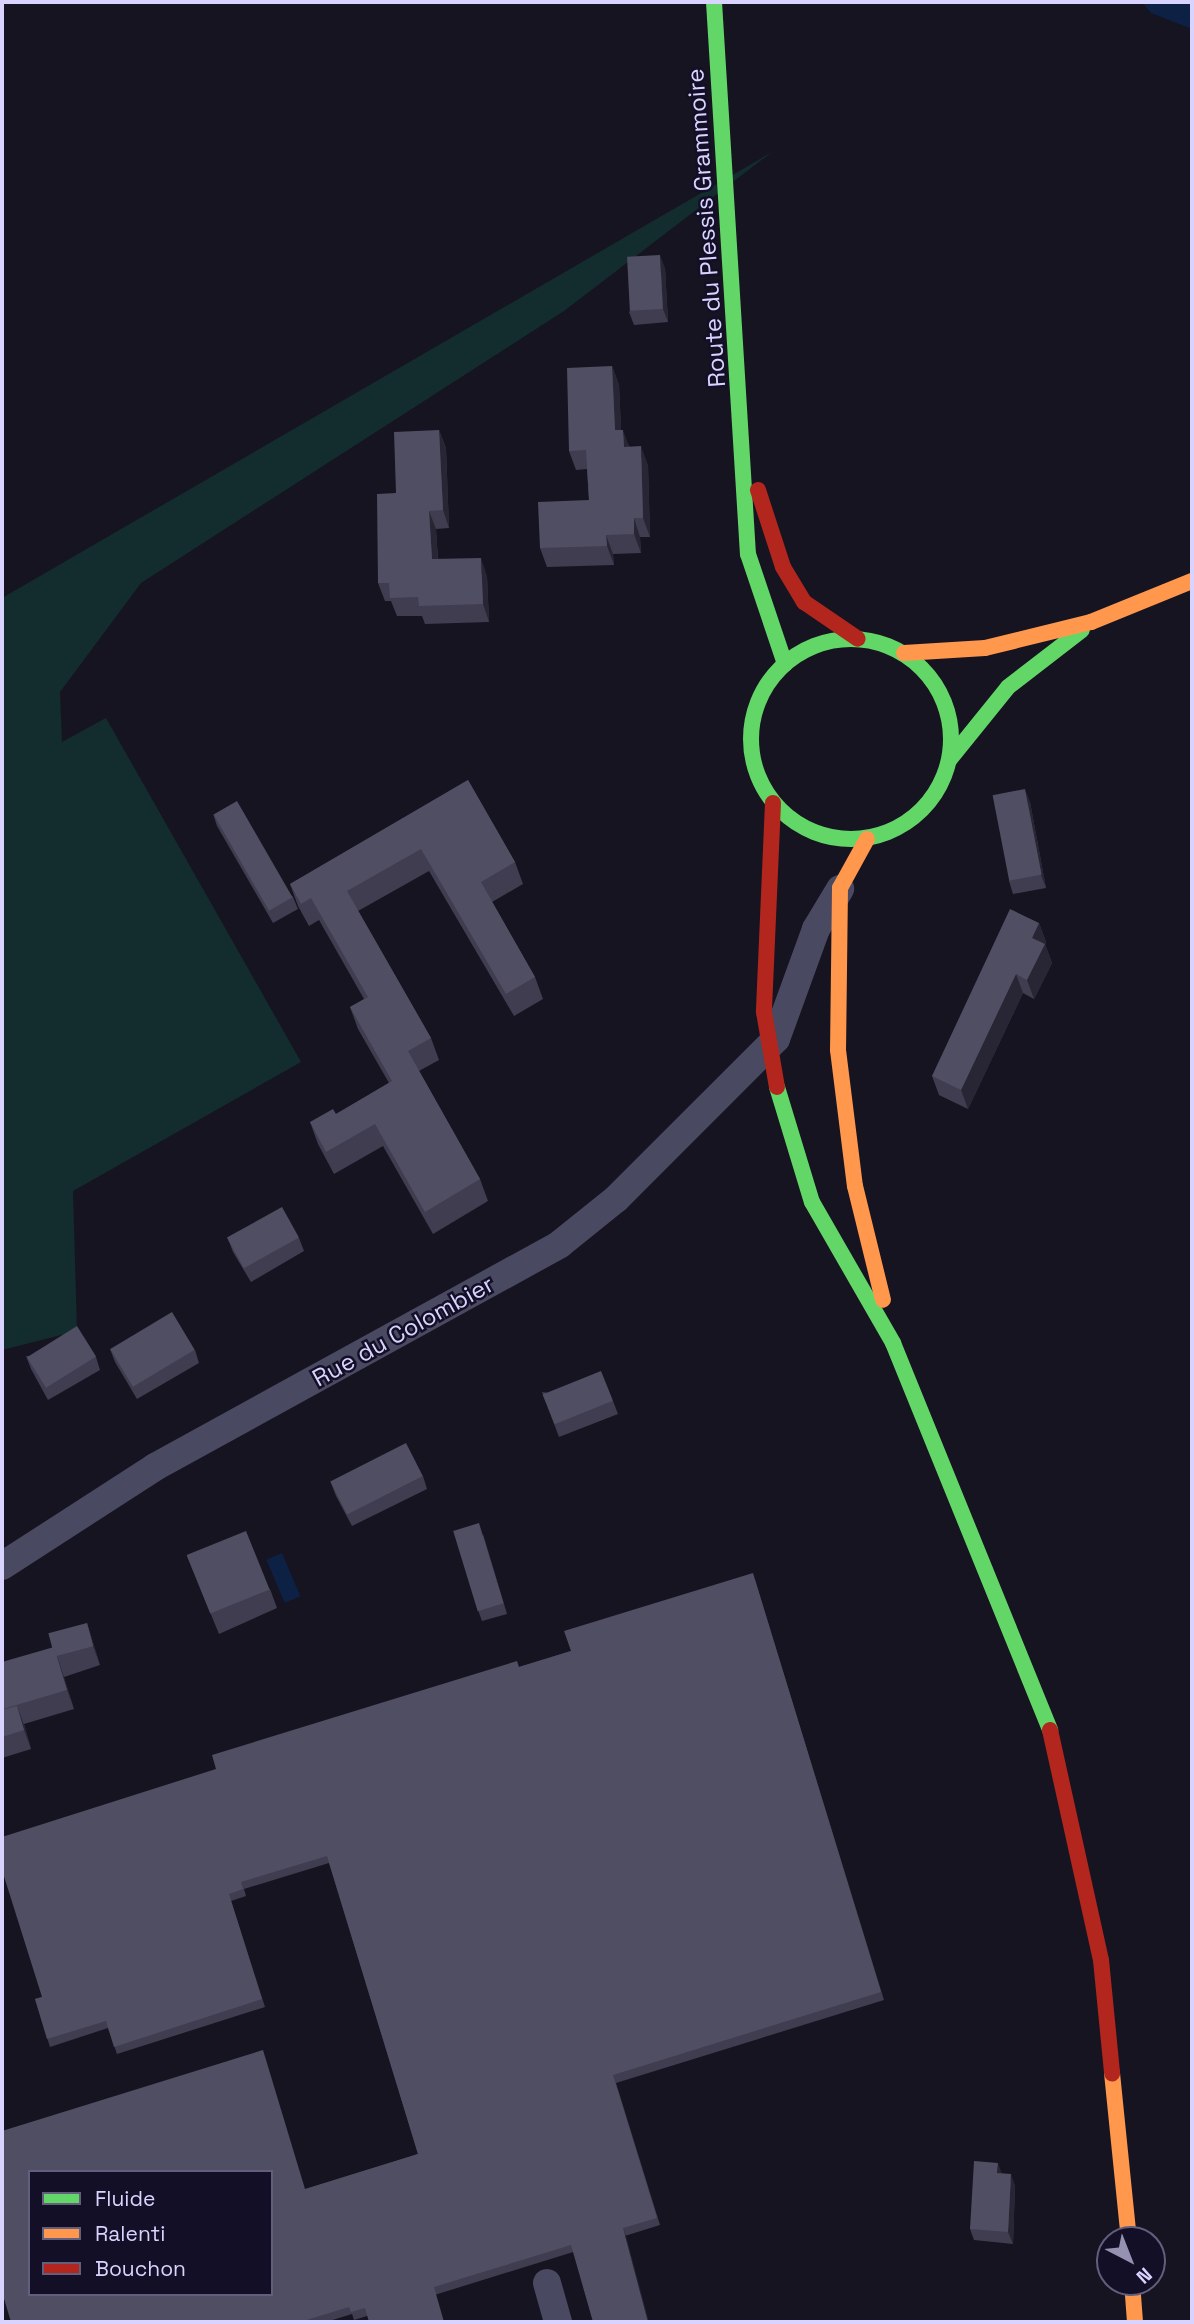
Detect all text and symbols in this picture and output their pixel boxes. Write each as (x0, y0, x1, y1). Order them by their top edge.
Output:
street label: Route du Plessis Grammoire (680, 68, 732, 388)
street label: Rue du Colombier (307, 1269, 499, 1393)
legend (28, 2170, 273, 2296)
text: Fluide (95, 2185, 155, 2212)
text: Ralenti (95, 2220, 165, 2247)
north arrow (1096, 2226, 1166, 2296)
text: Bouchon (95, 2255, 186, 2282)
text: N (1131, 2262, 1157, 2289)

